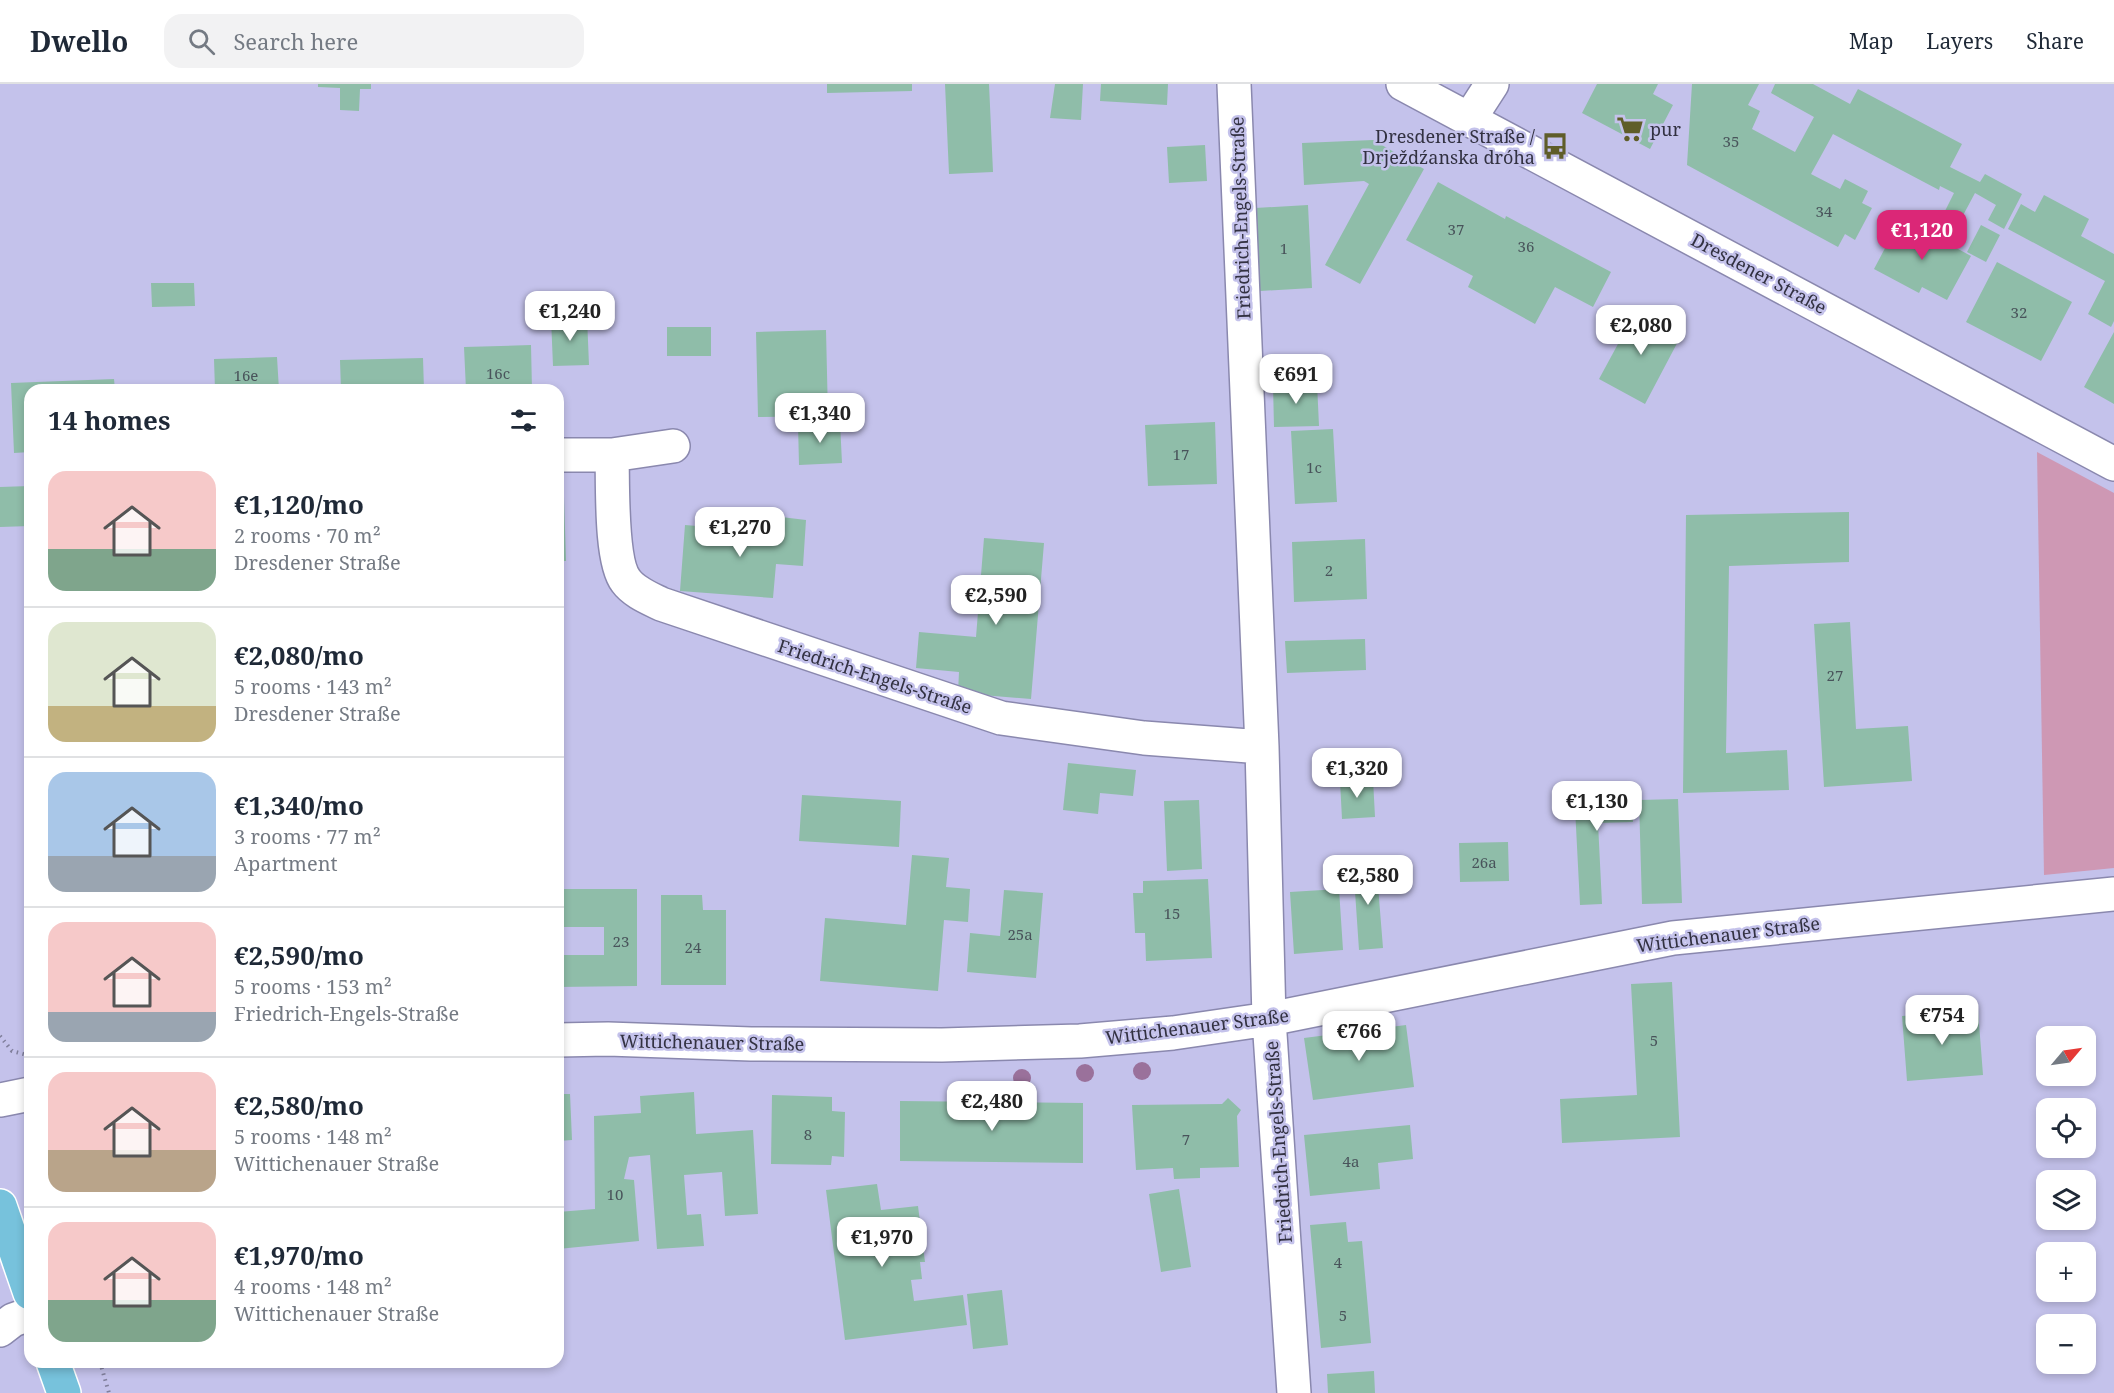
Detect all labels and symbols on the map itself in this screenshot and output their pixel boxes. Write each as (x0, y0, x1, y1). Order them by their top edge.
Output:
supermarket icon: pur (1615, 114, 1645, 144)
street label: Friedrich-Engels-Straße (1224, 116, 1256, 320)
place label: pur (1650, 117, 1681, 141)
place label: Dresdener Straße / Drježdźanska dróha (1362, 124, 1536, 169)
bus stop icon: Dresdener Straße / Drježdźanska dróha (1540, 131, 1570, 161)
house number: 35 (1723, 131, 1739, 151)
house number: 34 (1816, 201, 1833, 221)
pin: €1,120 (1873, 210, 1971, 261)
house number: 37 (1448, 219, 1464, 239)
street label: Dresdener Straße (1687, 227, 1831, 319)
house number: 36 (1518, 236, 1534, 256)
house number: 1 (1280, 238, 1288, 258)
pin: €1,240 (521, 291, 619, 342)
house number: 32 (2011, 302, 2027, 322)
pin: €2,080 (1592, 305, 1690, 356)
pin: €691 (1260, 354, 1332, 405)
house number: 16c (486, 363, 510, 383)
house number: 16e (234, 365, 258, 385)
pin: €1,340 (771, 393, 869, 444)
house number: 17 (1173, 444, 1189, 464)
house number: 1c (1306, 457, 1322, 477)
pin: €1,270 (691, 507, 789, 558)
house number: 2 (1325, 560, 1333, 580)
pin: €2,590 (947, 575, 1045, 626)
street label: Friedrich-Engels-Straße (775, 633, 975, 719)
house number: 27 (1827, 665, 1843, 685)
pin: €1,320 (1308, 748, 1406, 799)
pin: €1,130 (1548, 781, 1646, 832)
house number: 26a (1471, 852, 1497, 872)
pin: €2,580 (1319, 855, 1417, 906)
house number: 15 (1164, 903, 1180, 923)
street label: Wittichenauer Straße (1635, 911, 1821, 957)
house number: 25a (1007, 924, 1033, 944)
house number: 23 (613, 931, 629, 951)
house number: 24 (685, 937, 702, 957)
pin: €754 (1906, 995, 1978, 1046)
street label: Wittichenauer Straße (1104, 1003, 1290, 1049)
pin: €766 (1323, 1011, 1395, 1062)
north arrow (2036, 1026, 2096, 1086)
street label: Wittichenauer Straße (620, 1028, 804, 1056)
house number: 5 (1650, 1030, 1658, 1050)
street label: Friedrich-Engels-Straße (1259, 1040, 1297, 1244)
pin: €2,480 (943, 1081, 1041, 1132)
house number: 8 (804, 1124, 812, 1144)
house number: 7 (1182, 1129, 1190, 1149)
house number: 4a (1343, 1151, 1359, 1171)
house number: 10 (607, 1184, 623, 1204)
pin: €1,970 (833, 1217, 931, 1268)
house number: 4 (1334, 1252, 1343, 1272)
house number: 5 (1339, 1305, 1347, 1325)

